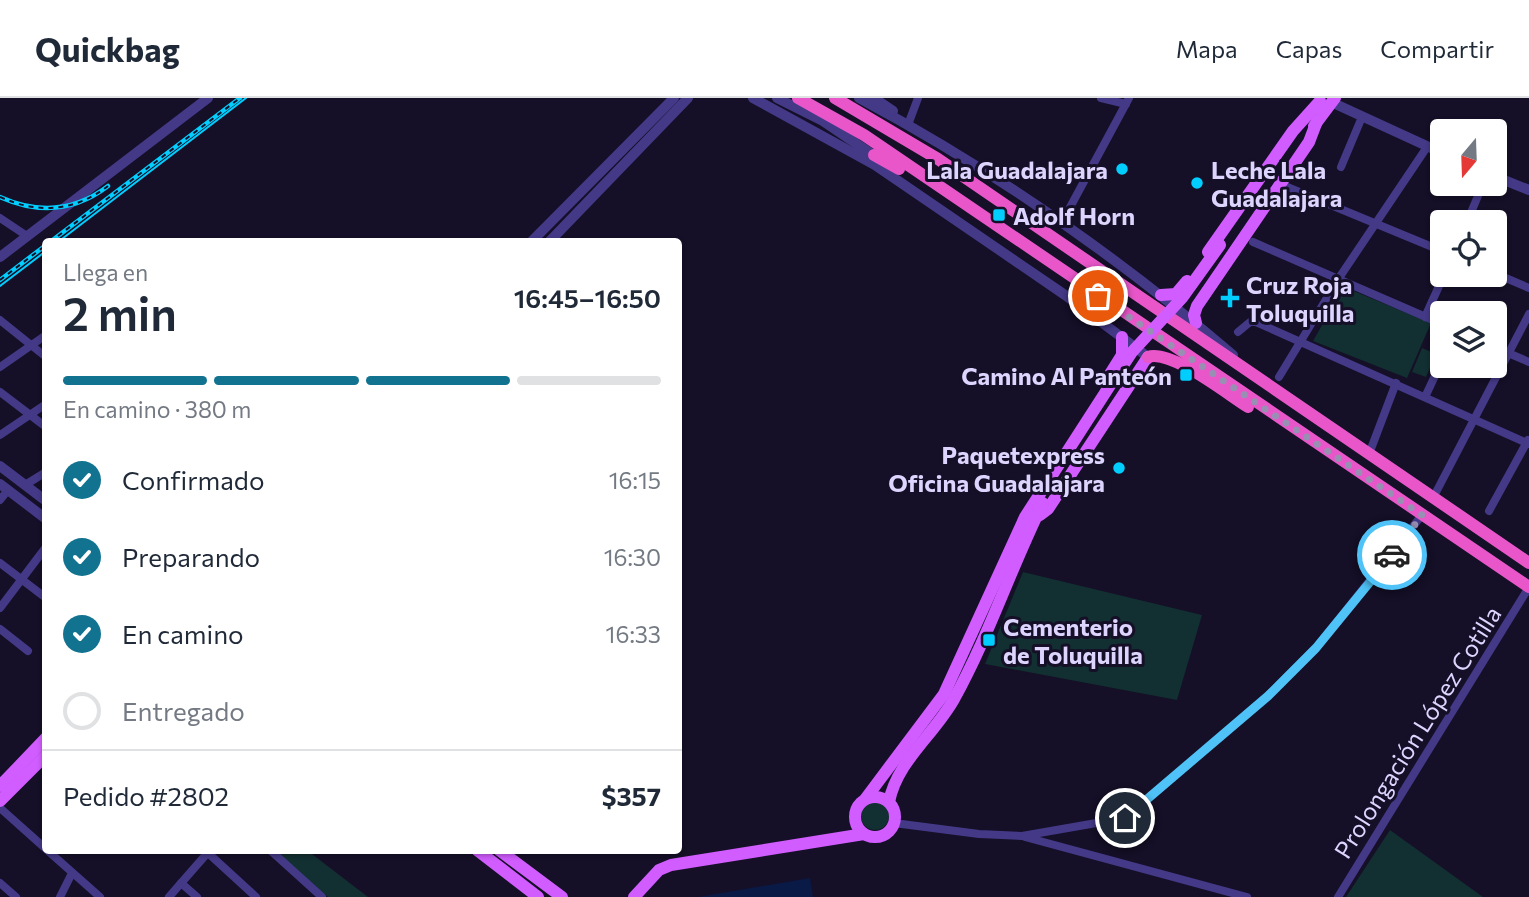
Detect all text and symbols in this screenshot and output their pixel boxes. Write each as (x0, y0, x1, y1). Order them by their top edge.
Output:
text: Quickbag (35, 28, 180, 69)
text: Mapa (1176, 34, 1238, 63)
text: Capas (1276, 34, 1342, 63)
text: Compartir (1380, 34, 1494, 63)
north arrow (1430, 119, 1507, 196)
map controls (1430, 119, 1507, 378)
place label: Lala Guadalajara (926, 155, 1108, 184)
place label: Leche Lala Guadalajara (1211, 155, 1342, 212)
marker: Lala Guadalajara (1114, 161, 1130, 177)
marker: Leche Lala Guadalajara (1189, 175, 1205, 191)
place label: Adolf Horn (1013, 201, 1135, 230)
marker: Adolf Horn (991, 207, 1007, 223)
button: locate (1430, 210, 1507, 287)
text: Llega en (63, 258, 148, 286)
pin (1068, 266, 1128, 326)
place label: Cruz Roja Toluquilla (1246, 270, 1355, 327)
icon: bag (1079, 277, 1117, 315)
text: 16:45–16:50 (514, 282, 661, 313)
text: 2 min (63, 284, 177, 340)
marker: Cruz Roja Toluquilla (1220, 288, 1240, 308)
button: layers (1430, 301, 1507, 378)
place label: Camino Al Panteón (961, 361, 1172, 390)
marker: Camino Al Panteón (1178, 367, 1194, 383)
text: En camino · 380 m (63, 395, 251, 423)
place label: Paquetexpress Oficina Guadalajara (888, 440, 1105, 497)
marker: Paquetexpress Oficina Guadalajara (1111, 460, 1127, 476)
icon: check (63, 461, 101, 499)
text: Confirmado (122, 464, 264, 495)
text: 16:15 (609, 466, 661, 494)
courier (1357, 520, 1427, 590)
icon: car (1373, 536, 1411, 574)
icon: check (63, 538, 101, 576)
text: Preparando (122, 541, 260, 572)
text: 16:30 (604, 543, 661, 571)
street label: Prolongación López Cotilla (1327, 601, 1507, 863)
place label: Cementerio de Toluquilla (1003, 612, 1143, 669)
icon: check (63, 615, 101, 653)
text: En camino (122, 618, 244, 649)
text: 16:33 (606, 620, 661, 648)
marker: Cementerio de Toluquilla (981, 632, 997, 648)
text: Entregado (122, 695, 245, 726)
text: Pedido #2802 (63, 780, 229, 811)
text: $357 (601, 780, 661, 811)
pin (1095, 788, 1155, 848)
icon: home (1106, 799, 1144, 837)

